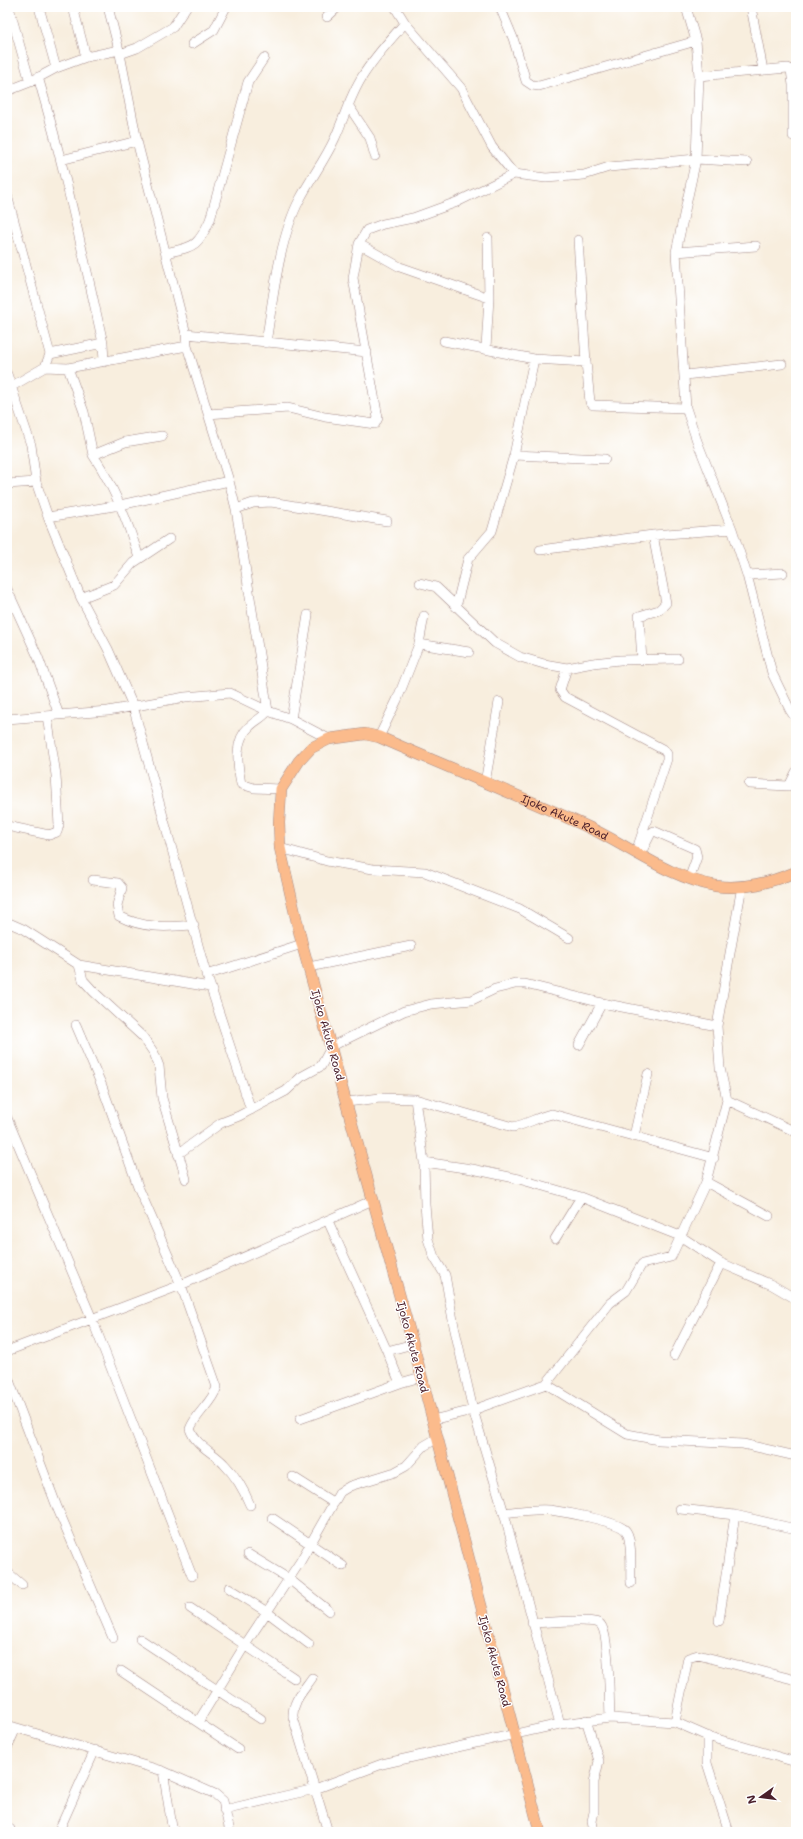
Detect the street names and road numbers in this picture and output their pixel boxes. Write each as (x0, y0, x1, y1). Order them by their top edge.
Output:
street label: Ijoko Akute Road (519, 791, 611, 844)
street label: Ijoko Akute Road (307, 988, 348, 1082)
street label: Ijoko Akute Road (393, 1300, 432, 1395)
street label: Ijoko Akute Road (475, 1614, 514, 1709)

